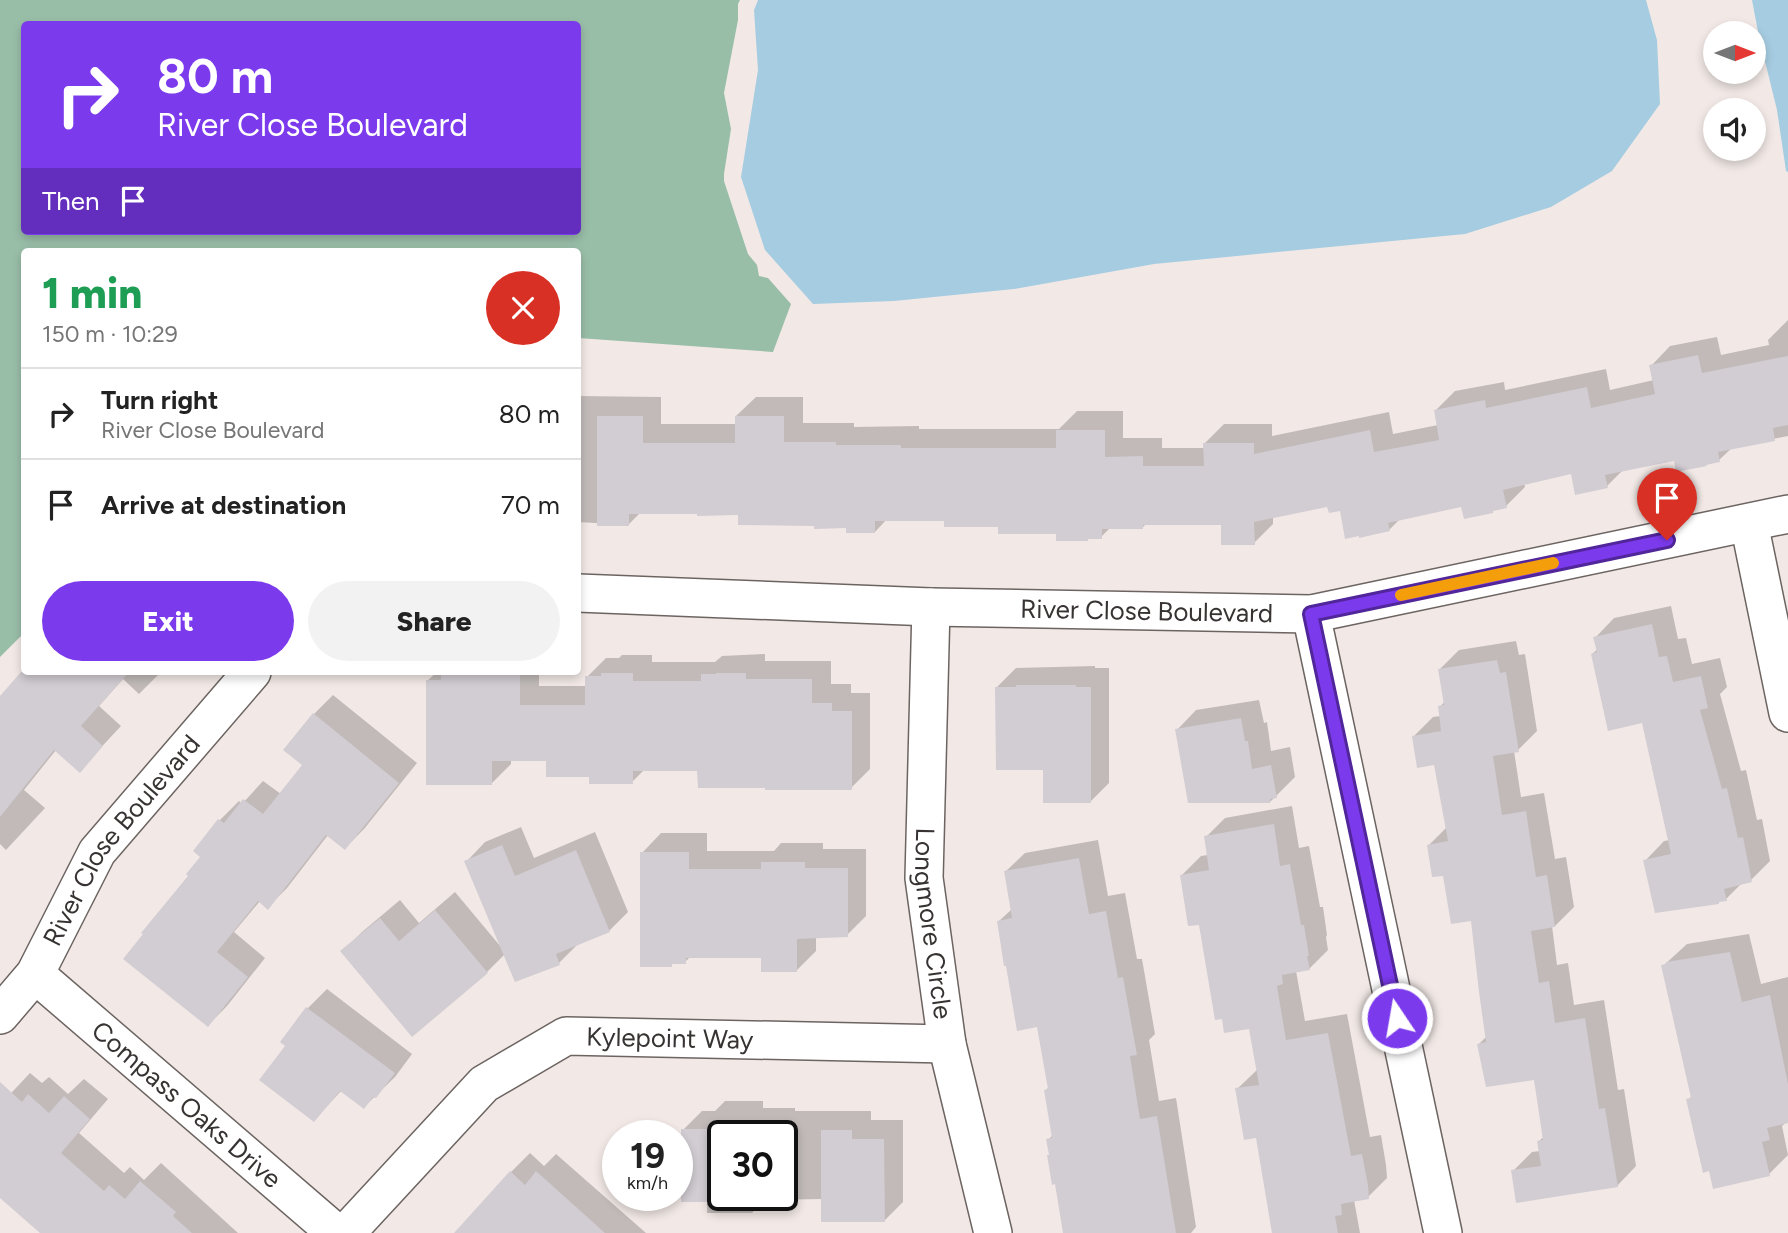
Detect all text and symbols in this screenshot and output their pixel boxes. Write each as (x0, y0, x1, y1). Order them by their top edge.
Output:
north arrow (1703, 21, 1766, 84)
map controls (1703, 21, 1766, 161)
text: 80 m (157, 46, 273, 105)
icon: right (42, 49, 133, 140)
button: sound (1703, 98, 1766, 161)
text: River Close Boulevard (157, 106, 468, 144)
icon: arrive (114, 182, 152, 220)
text: Then (42, 185, 100, 217)
text: 1 min (42, 268, 142, 319)
button: close (486, 271, 560, 345)
text: 150 m · 10:29 (42, 320, 178, 348)
text: Turn right (101, 384, 218, 416)
icon: right (42, 395, 80, 433)
text: 80 m (499, 398, 560, 430)
text: River Close Boulevard (101, 416, 325, 444)
pin (1637, 468, 1697, 540)
icon: arrive (1648, 479, 1686, 517)
icon: arrive (42, 486, 80, 524)
text: Arrive at destination (101, 489, 346, 521)
text: 70 m (501, 489, 560, 521)
button: Exit (42, 581, 294, 661)
button: Share (308, 581, 560, 661)
street label: River Close Boulevard (1020, 593, 1273, 629)
street label: River Close Boulevard (36, 728, 207, 951)
street label: Longmore Circle (907, 827, 959, 1021)
position arrow (1360, 981, 1434, 1055)
street label: Compass Oaks Drive (85, 1014, 288, 1195)
street label: Kylepoint Way (586, 1020, 754, 1056)
speed limit sign: 30 (707, 1120, 798, 1211)
text: 19 (630, 1135, 665, 1177)
text: km/h (627, 1172, 668, 1194)

